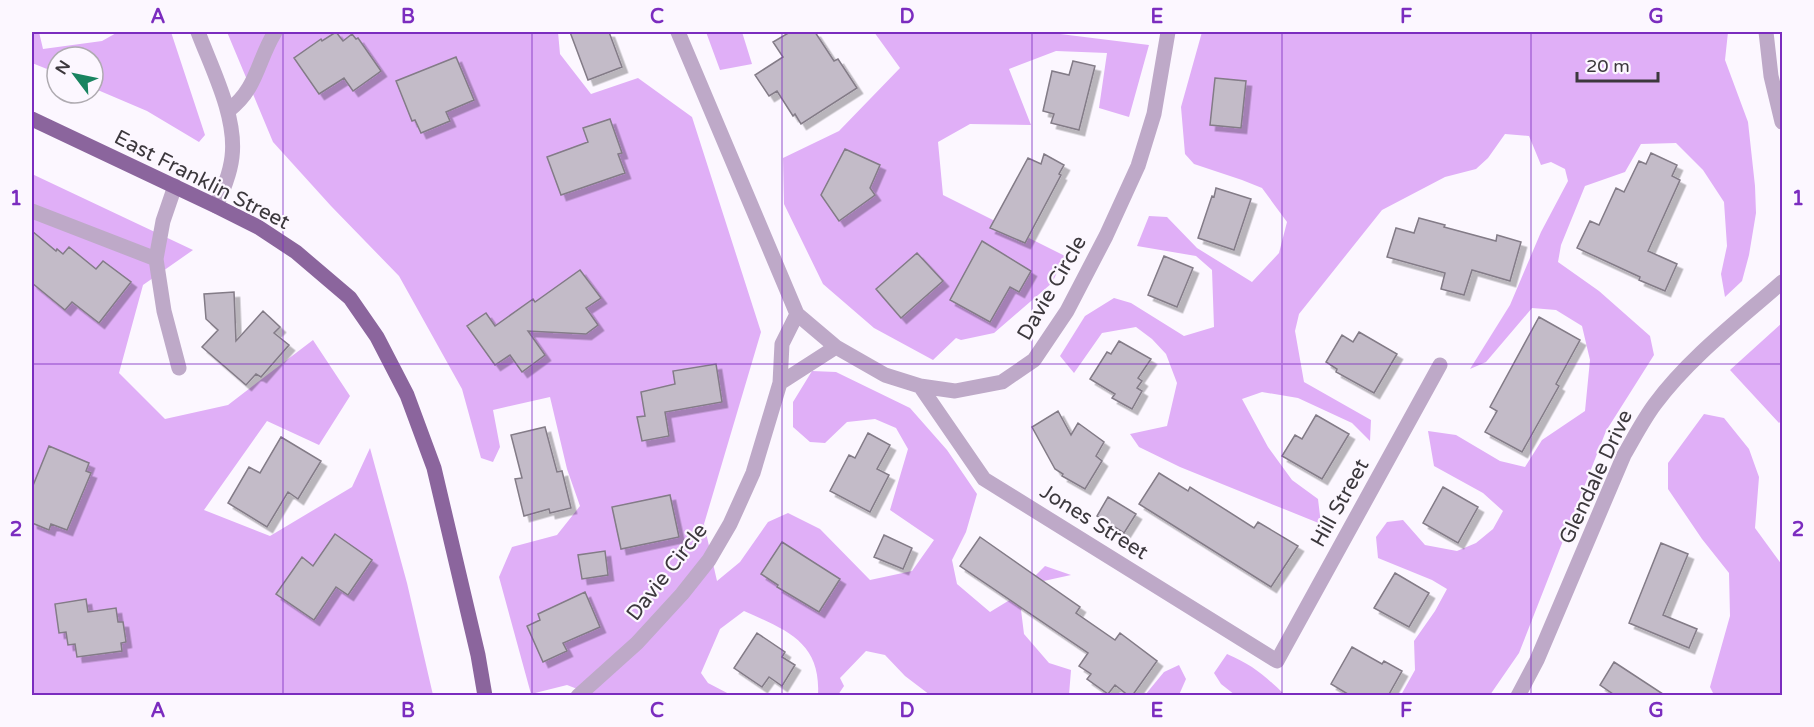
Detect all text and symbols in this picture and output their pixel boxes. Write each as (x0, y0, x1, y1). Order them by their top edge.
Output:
text: A (151, 5, 166, 29)
text: B (401, 5, 415, 29)
text: C (650, 5, 664, 29)
text: D (899, 5, 915, 29)
text: E (1151, 5, 1164, 29)
text: F (1400, 5, 1412, 29)
text: G (1648, 5, 1664, 29)
north arrow (45, 45, 105, 105)
scale bar (1577, 45, 1658, 83)
text: 20 m (1586, 55, 1630, 77)
text: N (51, 57, 75, 78)
street label: East Franklin Street (110, 125, 294, 235)
text: 1 (10, 187, 22, 211)
text: 1 (1792, 187, 1804, 211)
street label: Davie Circle (1012, 231, 1092, 345)
street label: Glendale Drive (1554, 406, 1638, 548)
street label: Hill Street (1306, 455, 1374, 551)
street label: Jones Street (1035, 479, 1153, 565)
text: 2 (10, 518, 22, 542)
street label: Davie Circle (621, 518, 713, 626)
text: 2 (1792, 518, 1804, 542)
text: A (151, 699, 166, 723)
text: B (401, 699, 415, 723)
text: C (650, 699, 664, 723)
text: D (899, 699, 915, 723)
text: E (1151, 699, 1164, 723)
text: F (1400, 699, 1412, 723)
text: G (1648, 699, 1664, 723)

